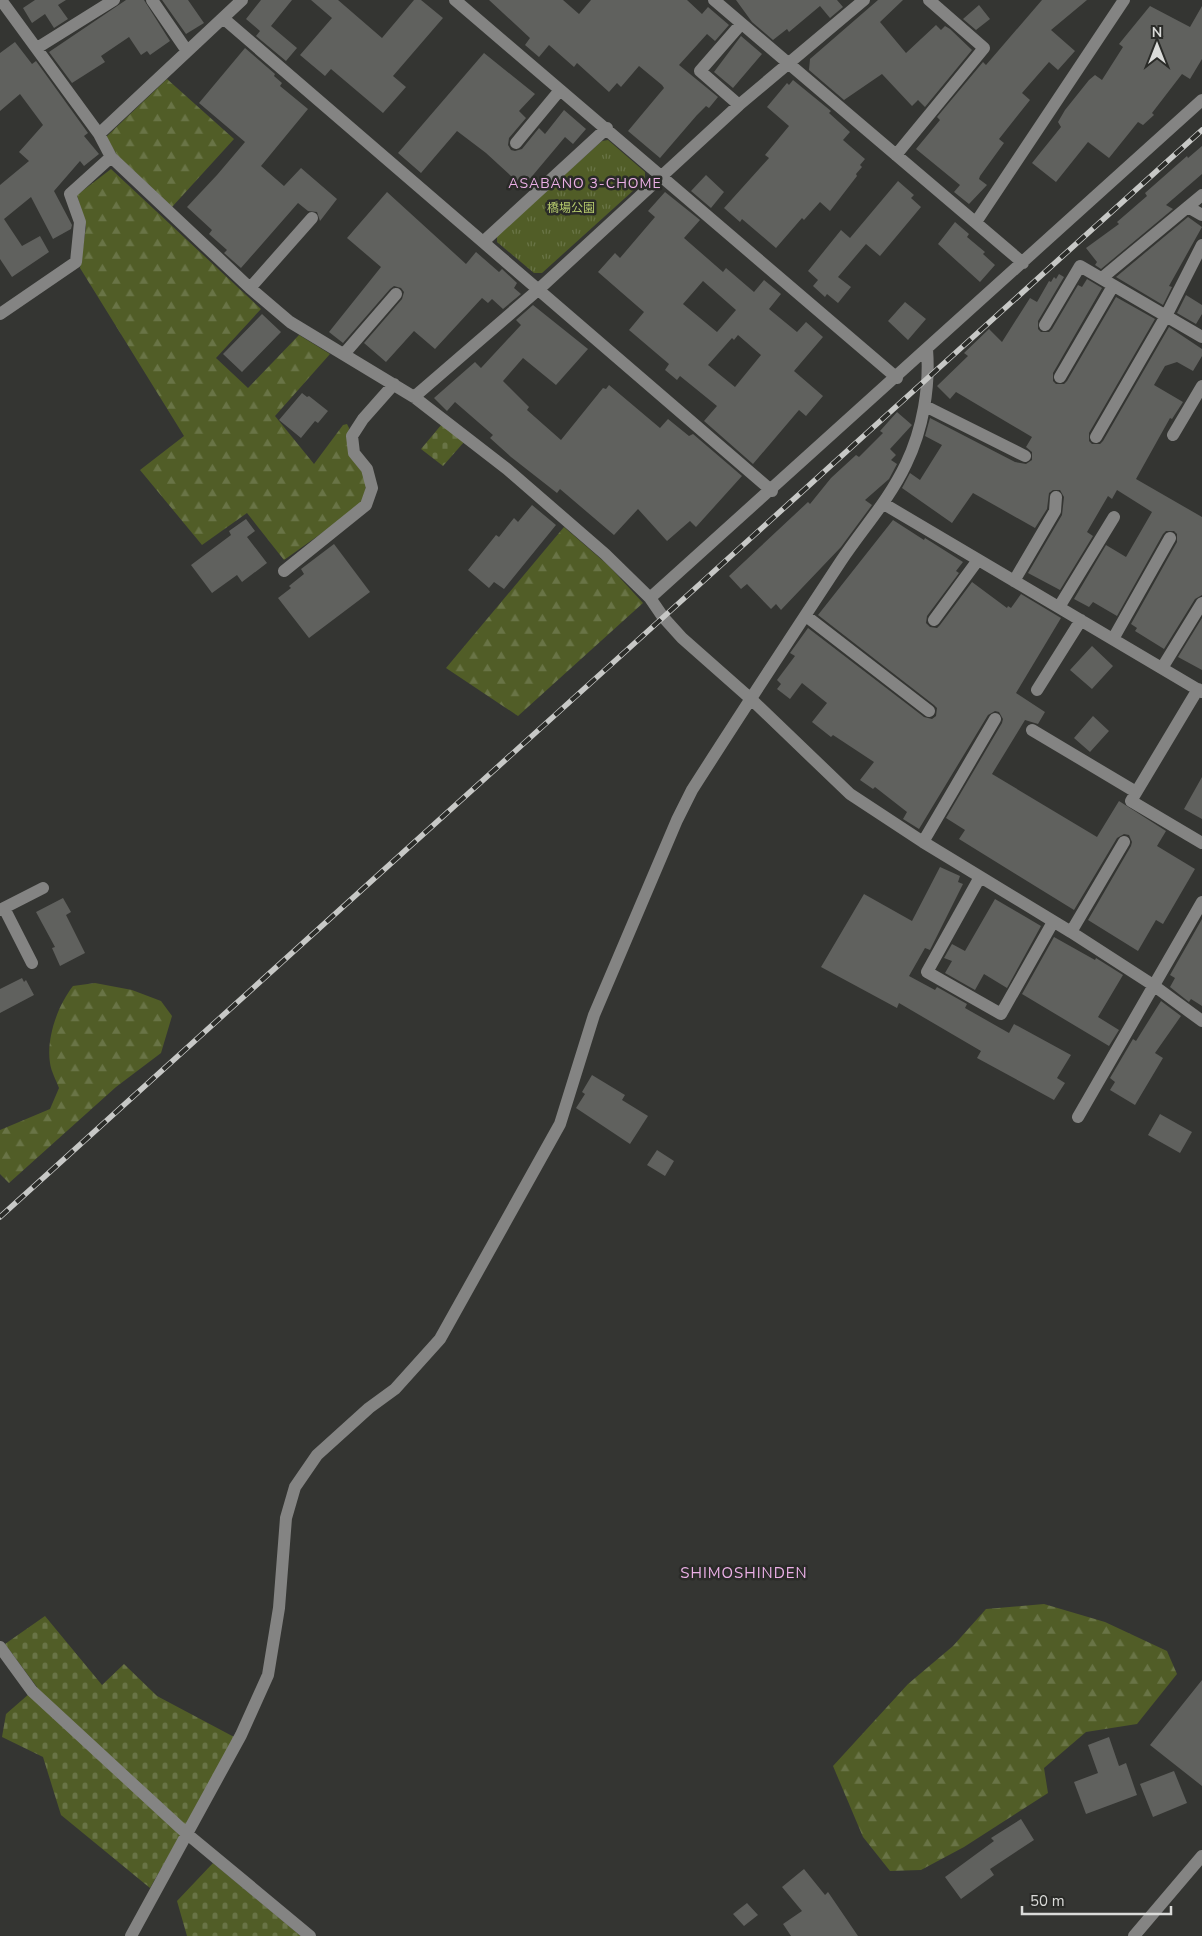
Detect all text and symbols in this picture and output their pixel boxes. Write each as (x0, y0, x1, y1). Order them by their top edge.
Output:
north arrow (1132, 20, 1182, 70)
text: N (1152, 23, 1162, 42)
district label: ASABANO 3-CHOME (508, 174, 662, 193)
park label: 橋場公園 (547, 200, 595, 216)
district label: SHIMOSHINDEN (680, 1563, 808, 1583)
scale bar (1022, 1884, 1171, 1916)
text: 50 m (1030, 1891, 1065, 1911)

